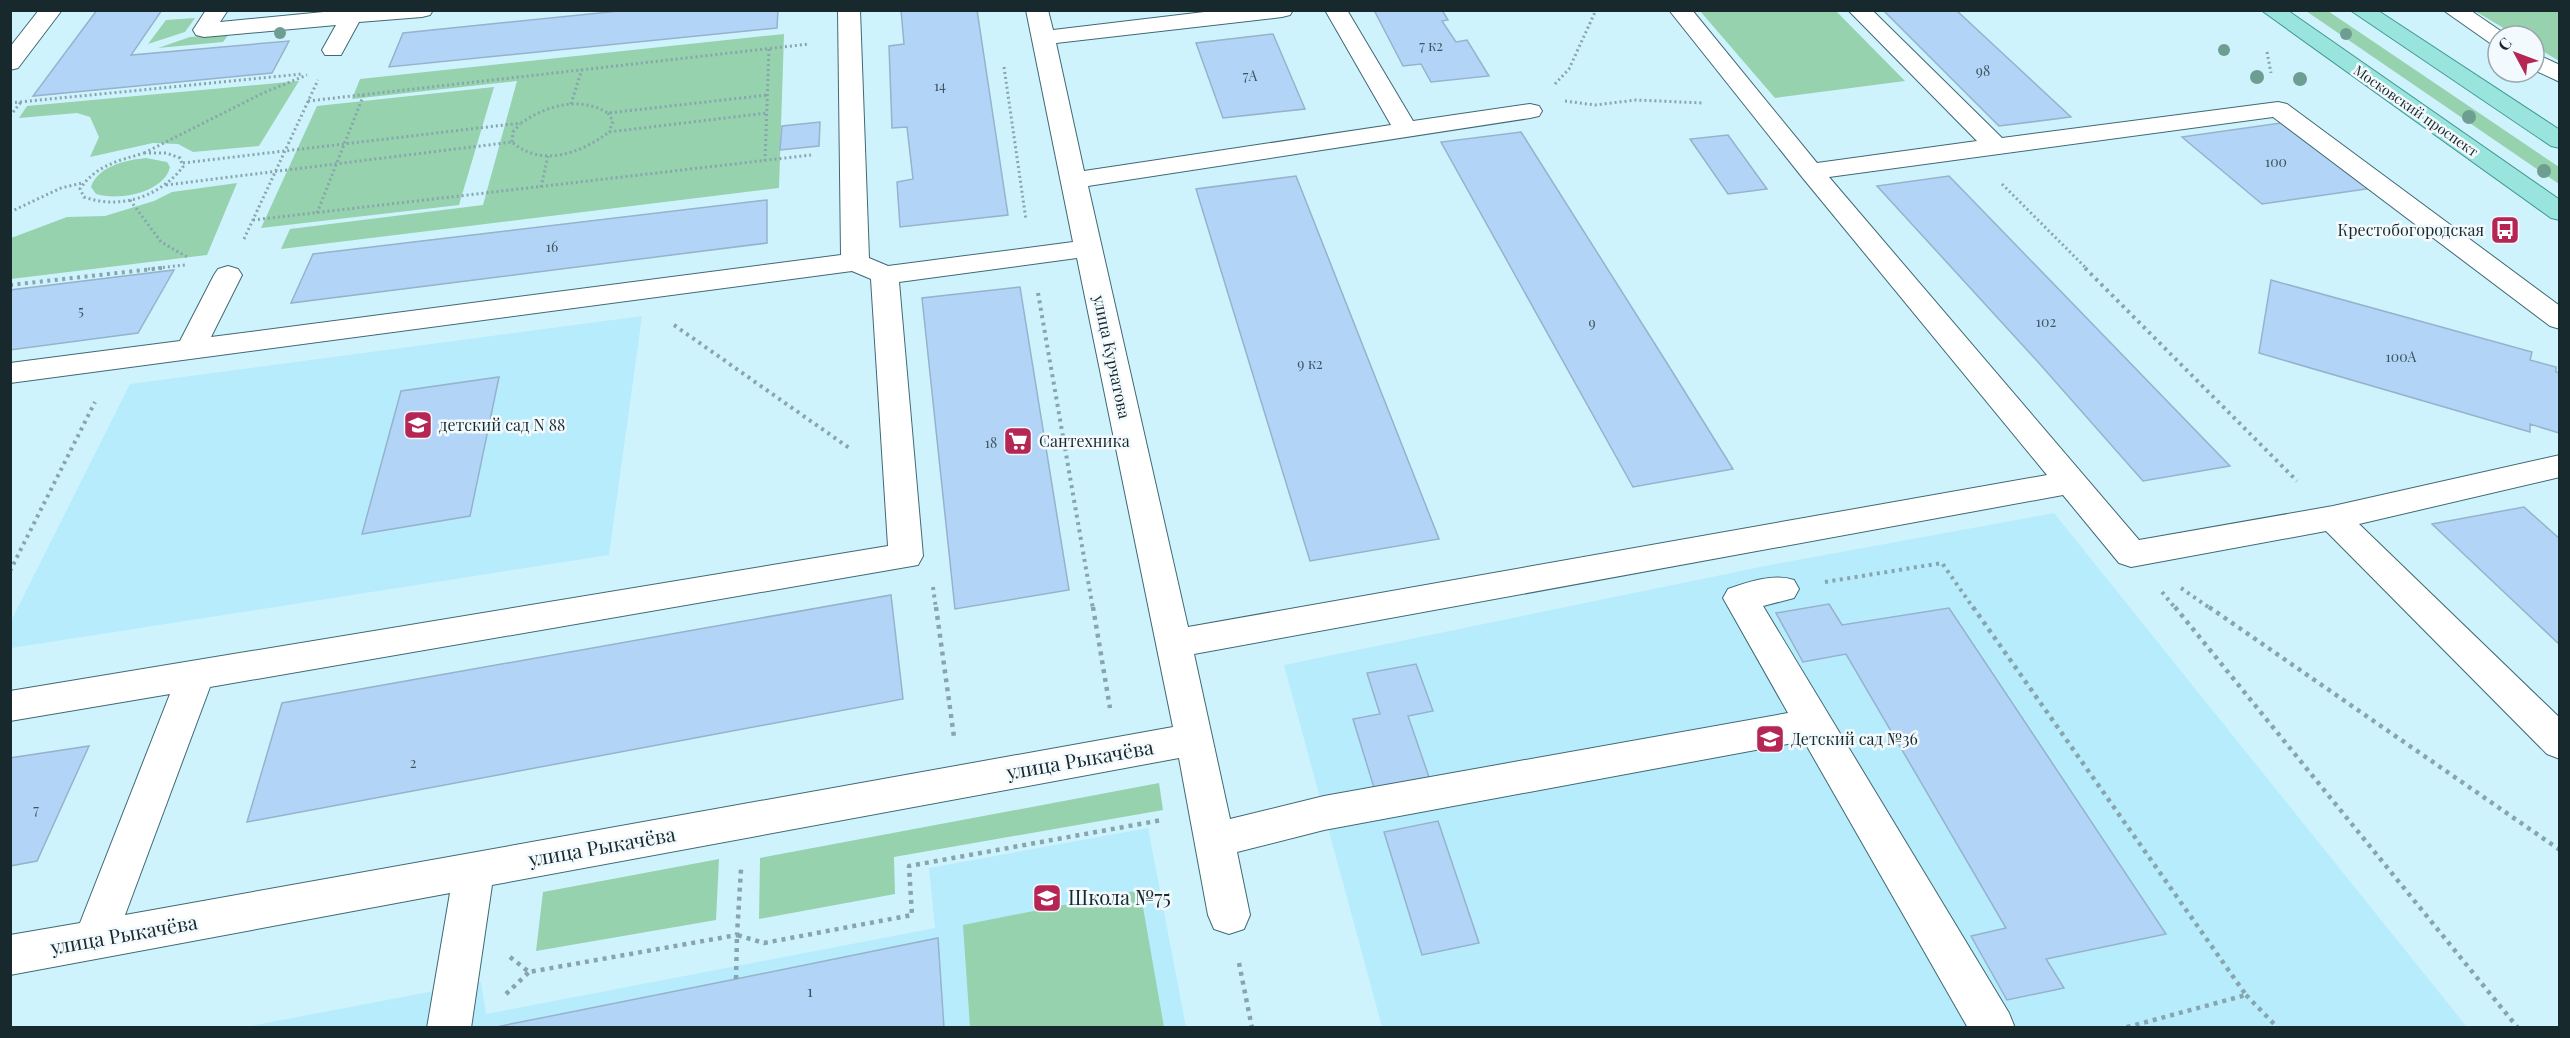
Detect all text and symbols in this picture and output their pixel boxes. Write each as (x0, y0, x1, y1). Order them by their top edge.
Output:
north arrow (2486, 24, 2546, 84)
text: С (2493, 33, 2516, 55)
house number: 7 к2 (1419, 36, 1443, 55)
street label: Московский проспект (2350, 60, 2483, 161)
house number: 98 (1976, 61, 1990, 80)
house number: 7А (1243, 66, 1257, 85)
house number: 14 (934, 76, 946, 95)
house number: 100 (2265, 152, 2287, 171)
bus stop icon: Крестобогородская (2489, 214, 2521, 246)
place label: Крестобогородская (2338, 219, 2484, 240)
house number: 16 (546, 237, 558, 256)
street label: улица Курчатова (1089, 292, 1136, 421)
house number: 5 (78, 301, 84, 320)
house number: 102 (2036, 312, 2056, 331)
house number: 9 (1588, 313, 1596, 332)
house number: 100А (2386, 347, 2417, 366)
house number: 9 к2 (1297, 354, 1323, 373)
school or university icon: детский сад N 88 (402, 409, 434, 441)
place label: детский сад N 88 (439, 414, 565, 435)
supermarket icon: Сантехника (1002, 425, 1034, 457)
place label: Сантехника (1039, 430, 1130, 451)
house number: 18 (985, 433, 997, 452)
school or university icon: Детский сад №36 (1754, 723, 1786, 755)
place label: Детский сад №36 (1791, 728, 1918, 749)
street label: улица Рыкачёва (1003, 732, 1155, 785)
house number: 2 (410, 753, 417, 772)
house number: 7 (33, 800, 39, 819)
street label: улица Рыкачёва (525, 819, 677, 872)
school or university icon: Школа №75 (1031, 882, 1063, 914)
place label: Школа №75 (1068, 883, 1171, 910)
street label: улица Рыкачёва (47, 907, 199, 960)
house number: 1 (807, 980, 813, 1001)

